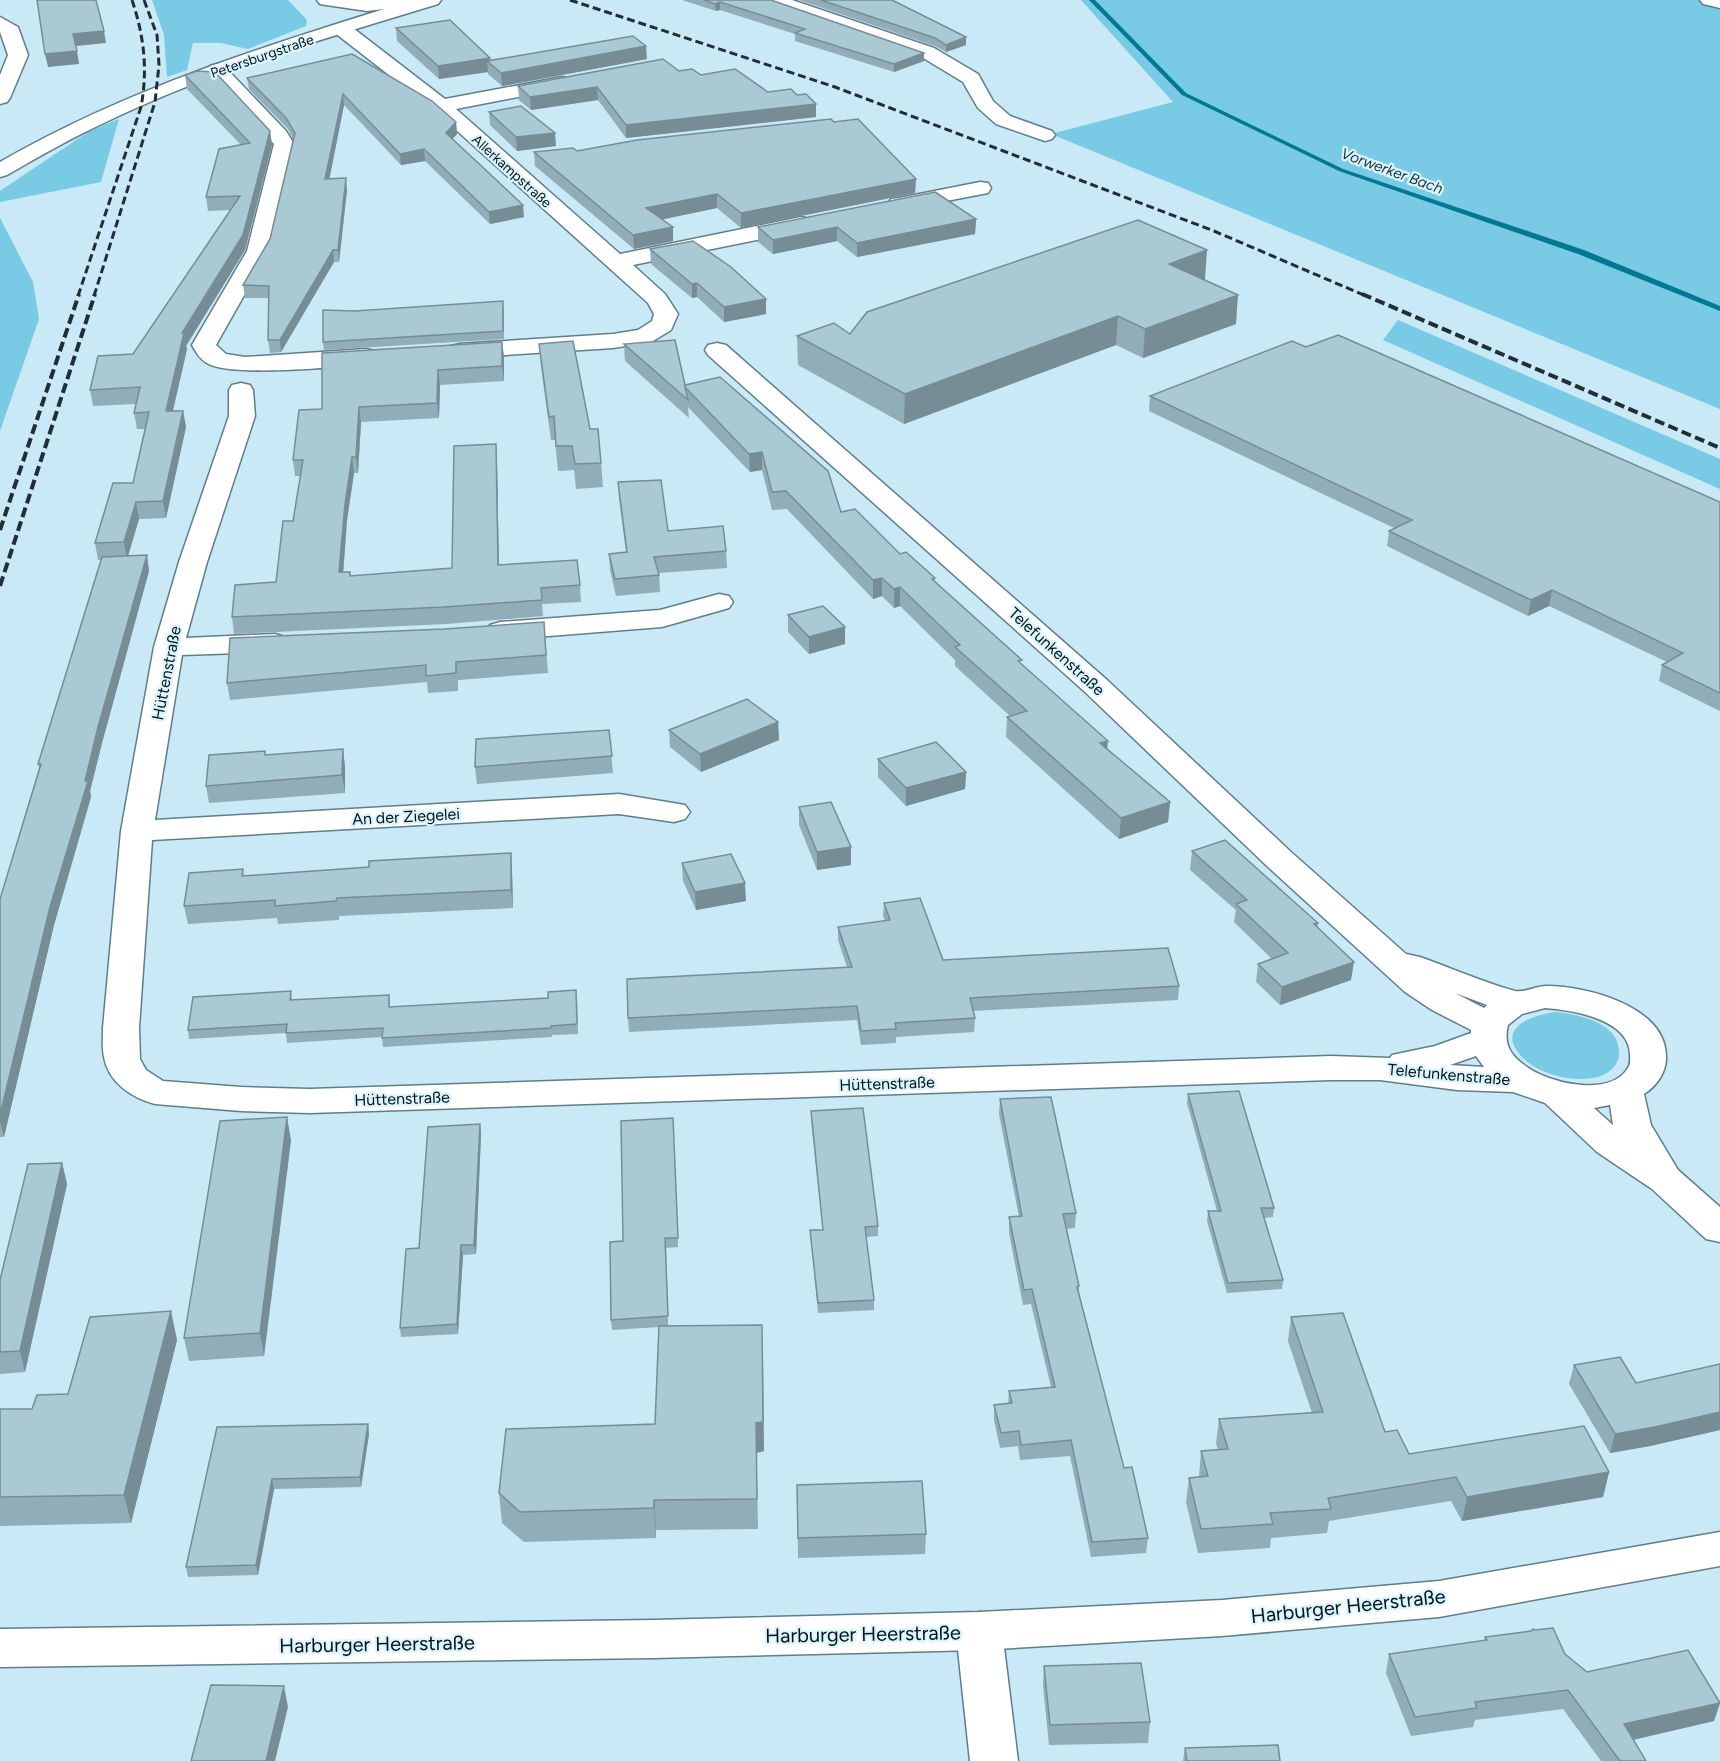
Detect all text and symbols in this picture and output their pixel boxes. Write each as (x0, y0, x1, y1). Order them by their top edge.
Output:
street label: Petersburgstraße (208, 31, 316, 82)
street label: Allerkampstraße (468, 131, 555, 212)
water label: Vorwerker Bach (1339, 144, 1445, 198)
street label: Telefunkenstraße (1005, 603, 1109, 700)
street label: Hüttenstraße (148, 624, 185, 722)
street label: An der Ziegelei (352, 804, 460, 829)
street label: Telefunkenstraße (1387, 1060, 1511, 1089)
street label: Hüttenstraße (839, 1072, 935, 1095)
street label: Hüttenstraße (354, 1087, 450, 1110)
street label: Harburger Heerstraße (1249, 1584, 1447, 1628)
street label: Harburger Heerstraße (765, 1620, 961, 1648)
street label: Harburger Heerstraße (279, 1630, 475, 1658)

